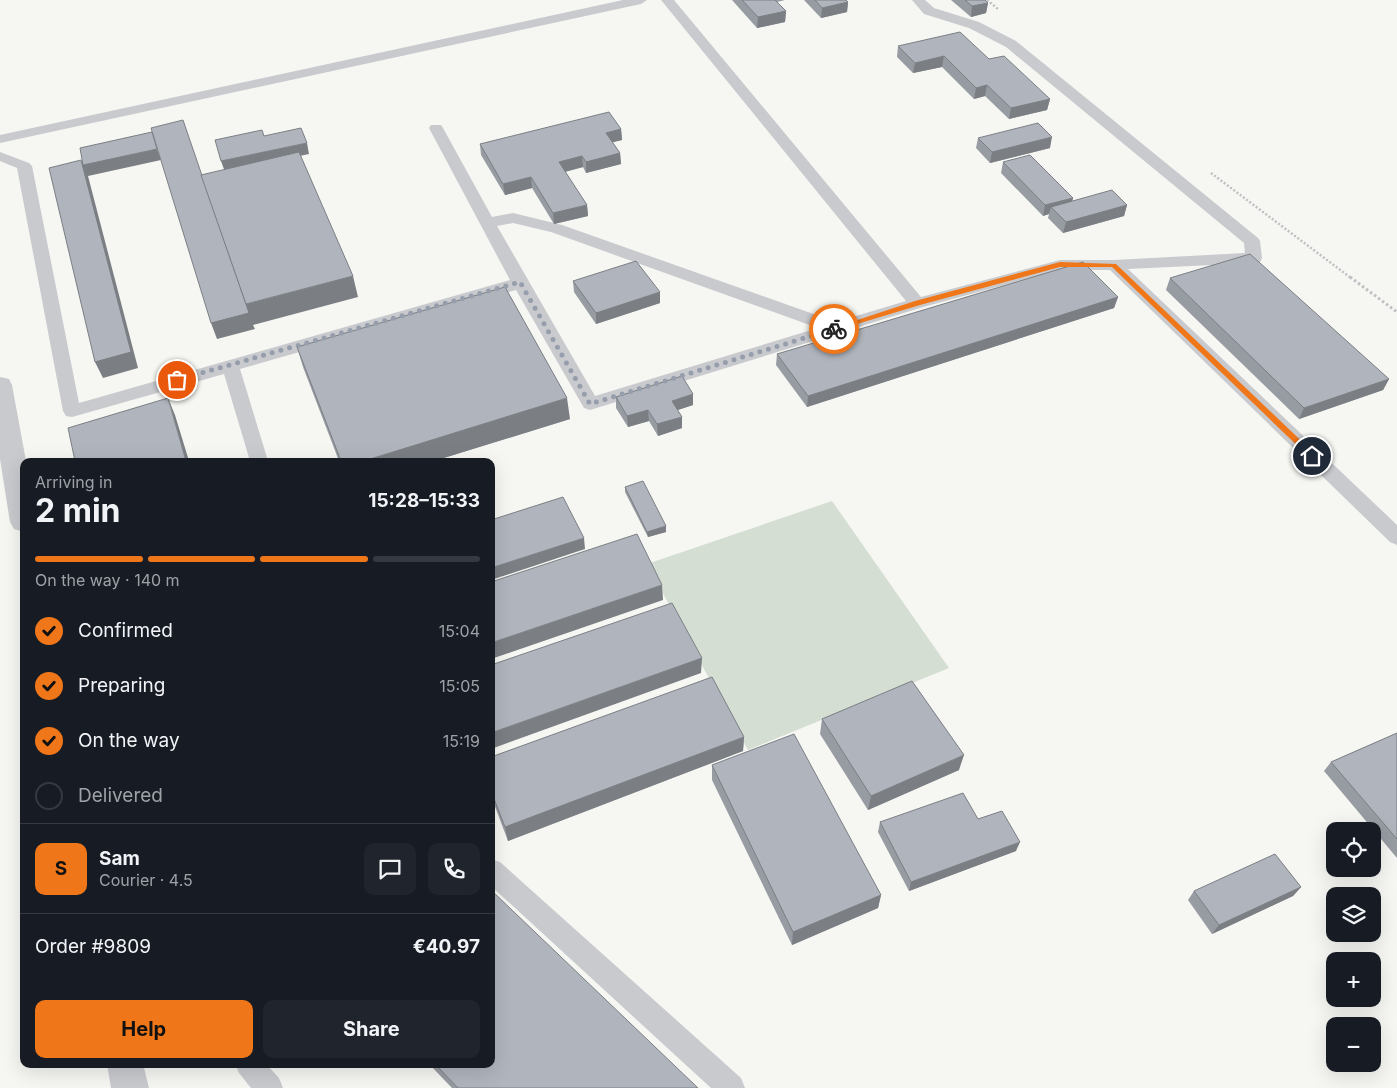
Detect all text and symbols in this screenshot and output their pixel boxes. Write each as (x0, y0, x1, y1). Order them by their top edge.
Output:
courier (809, 304, 859, 354)
icon: bike (820, 315, 848, 343)
pin (156, 359, 198, 401)
icon: bag (163, 366, 191, 394)
pin (1291, 435, 1333, 477)
icon: home (1298, 442, 1326, 470)
text: Arriving in (35, 472, 112, 492)
text: 15:28–15:33 (368, 489, 480, 512)
text: 2 min (35, 491, 121, 530)
text: On the way · 140 m (35, 570, 180, 590)
icon: check (35, 617, 63, 645)
text: Confirmed (78, 619, 173, 642)
text: 15:04 (439, 621, 480, 641)
icon: check (35, 672, 63, 700)
text: Preparing (78, 674, 165, 697)
text: 15:05 (439, 676, 480, 696)
icon: check (35, 727, 63, 755)
text: On the way (78, 729, 180, 752)
text: 15:19 (443, 731, 480, 751)
text: Delivered (78, 784, 163, 807)
map controls (1326, 822, 1381, 1072)
button: locate (1326, 822, 1381, 877)
button: chat (364, 843, 416, 895)
button: phone (428, 843, 480, 895)
text: Sam (99, 847, 140, 870)
text: S (55, 857, 67, 880)
text: Courier · 4.5 (99, 870, 193, 890)
button: layers (1326, 887, 1381, 942)
text: Order #9809 (35, 935, 151, 958)
text: €40.97 (413, 935, 480, 958)
button: + (1326, 952, 1381, 1007)
button: Help (35, 1000, 253, 1058)
button: Share (263, 1000, 480, 1058)
button: − (1326, 1017, 1381, 1072)

